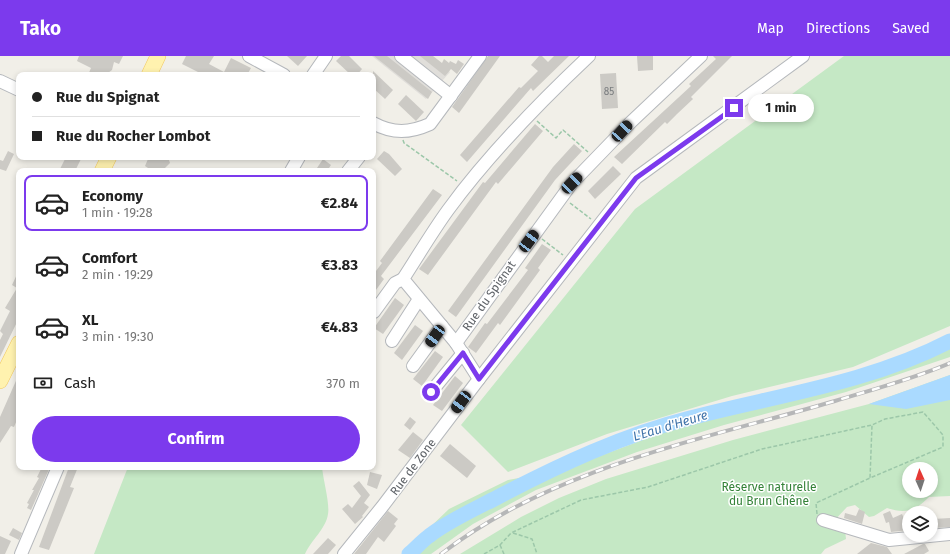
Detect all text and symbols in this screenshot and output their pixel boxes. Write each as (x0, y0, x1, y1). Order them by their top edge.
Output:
text: Tako (20, 17, 61, 40)
text: Map (757, 20, 784, 37)
text: Directions (806, 20, 870, 37)
text: Saved (892, 20, 930, 37)
house number: 85 (604, 86, 614, 98)
text: Rue du Spignat (56, 88, 160, 106)
callout: 1 min (748, 94, 814, 122)
route end (725, 99, 743, 117)
text: 1 min (765, 100, 797, 115)
car (609, 118, 635, 144)
text: Rue du Rocher Lombot (56, 127, 211, 145)
car (559, 170, 585, 196)
icon: car (34, 185, 70, 221)
text: Economy (82, 187, 143, 205)
text: €2.84 (321, 194, 358, 212)
text: 1 min · 19:28 (82, 205, 153, 220)
car (517, 228, 541, 254)
icon: car (34, 247, 70, 283)
text: Comfort (82, 249, 138, 267)
text: €3.83 (321, 256, 358, 274)
street label: Rue du Spignat (460, 258, 519, 334)
text: 2 min · 19:29 (82, 267, 153, 282)
icon: car (34, 309, 70, 345)
text: XL (82, 311, 98, 329)
text: €4.83 (321, 318, 358, 336)
car (423, 323, 447, 349)
text: 3 min · 19:30 (82, 329, 154, 344)
icon: cash (32, 372, 54, 394)
text: Cash (64, 374, 96, 392)
text: 370 m (326, 376, 360, 391)
route start (422, 383, 440, 401)
car (449, 389, 473, 415)
water label: L'Eau d'Heure (631, 407, 710, 444)
button: Confirm (32, 416, 360, 462)
street label: Rue de Zone (387, 436, 439, 498)
north arrow (902, 462, 938, 498)
map controls (902, 462, 938, 542)
park label: Réserve naturelle du Brun Chêne (721, 480, 817, 508)
button: layers (902, 506, 938, 542)

